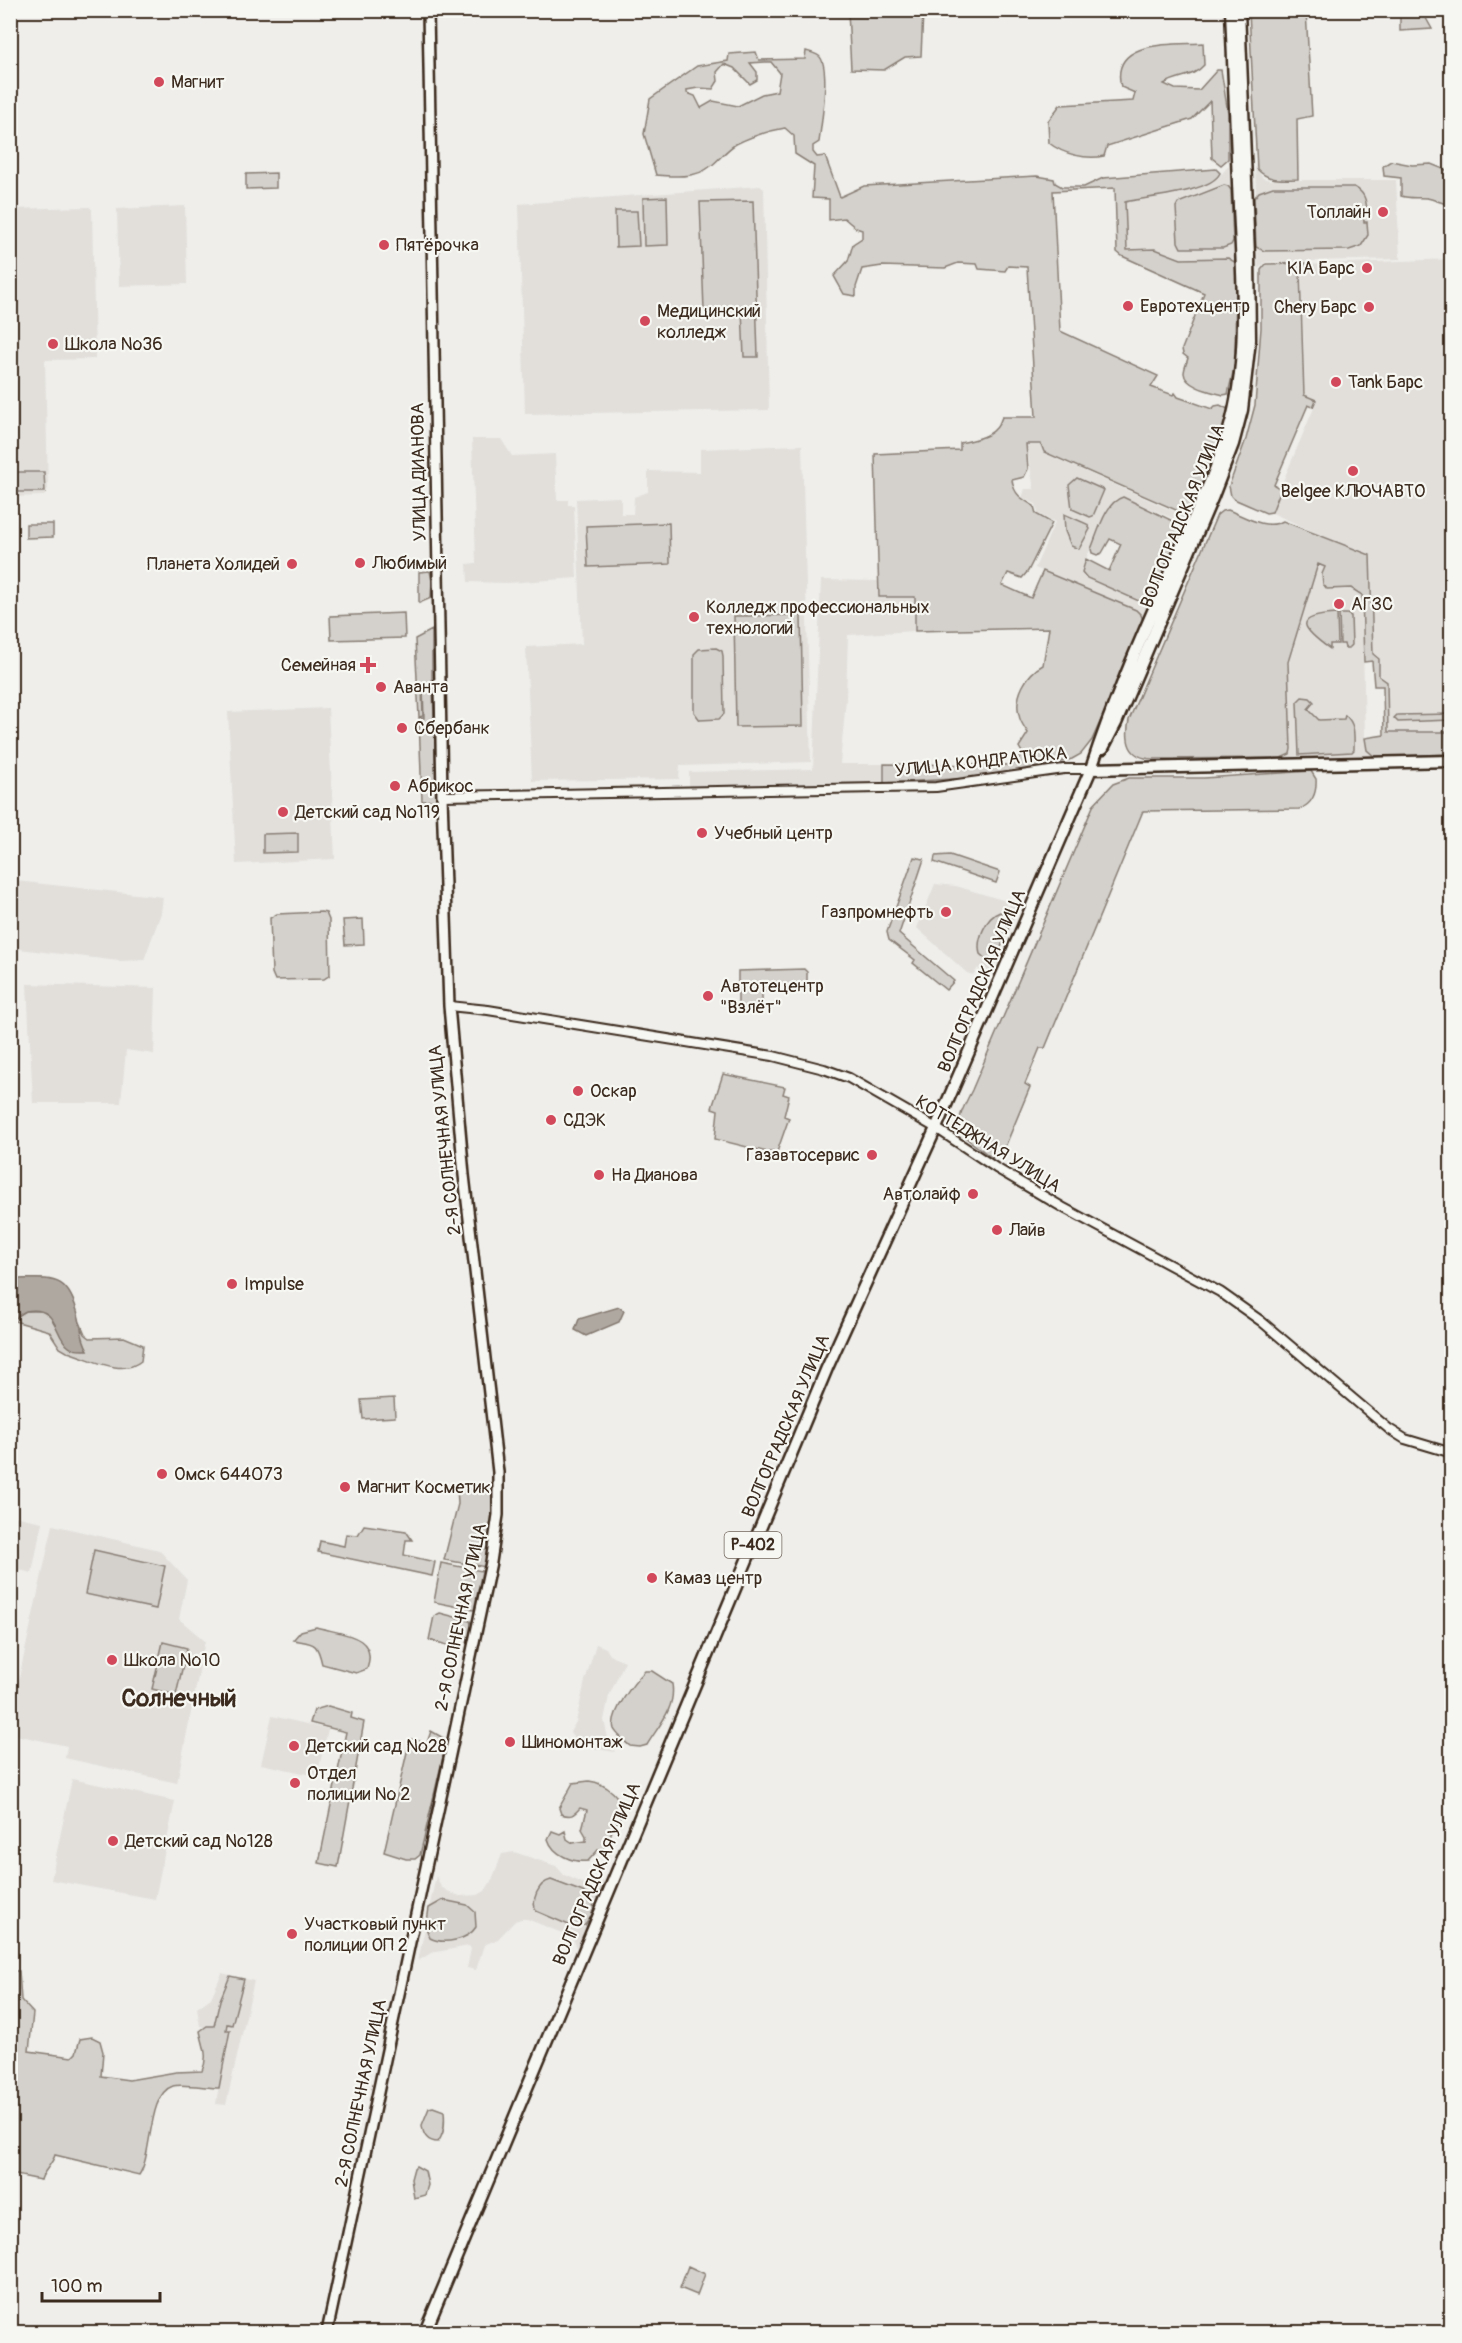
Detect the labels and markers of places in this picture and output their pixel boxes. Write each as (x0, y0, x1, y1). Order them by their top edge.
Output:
place label: Магнит (171, 71, 224, 94)
marker: Магнит (152, 75, 166, 89)
place label: Топлайн (1307, 201, 1371, 224)
marker: Топлайн (1376, 205, 1390, 219)
place label: Пятёрочка (396, 234, 479, 257)
marker: Пятёрочка (377, 238, 391, 252)
place label: KIA Барс (1287, 257, 1355, 280)
marker: KIA Барс (1360, 261, 1374, 275)
place label: Евротехцентр (1140, 295, 1250, 318)
place label: Chery Барс (1274, 296, 1357, 319)
marker: Евротехцентр (1121, 299, 1135, 313)
place label: Медицинский колледж (657, 300, 761, 344)
marker: Chery Барс (1362, 300, 1376, 314)
marker: Медицинский колледж (638, 314, 652, 328)
place label: Школа №36 (65, 333, 163, 356)
marker: Школа №36 (46, 337, 60, 351)
place label: Tank Барс (1348, 371, 1423, 394)
marker: Tank Барс (1329, 375, 1343, 389)
marker: Belgee КЛЮЧАВТО (1346, 464, 1360, 478)
place label: Belgee КЛЮЧАВТО (1281, 480, 1425, 503)
place label: Любимый (371, 552, 447, 575)
place label: Планета Холидей (147, 553, 280, 576)
marker: Любимый (353, 556, 367, 570)
marker: Планета Холидей (285, 557, 299, 571)
place label: АГЗС (1351, 593, 1393, 616)
place label: Колледж профессиональных технологий (706, 596, 930, 640)
marker: АГЗС (1332, 597, 1346, 611)
marker: Колледж профессиональных технологий (687, 610, 701, 624)
place label: Семейная (281, 654, 356, 677)
marker: Семейная (361, 658, 375, 672)
place label: Аванта (393, 676, 448, 699)
marker: Аванта (374, 680, 388, 694)
place label: Сбербанк (414, 717, 490, 740)
marker: Сбербанк (395, 721, 409, 735)
place label: Абрикос (407, 775, 474, 798)
marker: Абрикос (388, 779, 402, 793)
place label: Детский сад №119 (294, 801, 440, 824)
marker: Детский сад №119 (276, 805, 290, 819)
place label: Учебный центр (714, 822, 833, 845)
marker: Учебный центр (695, 826, 709, 840)
place label: Газпромнефть (821, 901, 934, 924)
marker: Газпромнефть (939, 905, 953, 919)
place label: Автотецентр "Взлёт" (720, 975, 824, 1019)
marker: Автотецентр "Взлёт" (701, 989, 715, 1003)
place label: Оскар (590, 1080, 637, 1103)
marker: Оскар (571, 1084, 585, 1098)
place label: СДЭК (563, 1109, 606, 1132)
marker: СДЭК (544, 1113, 558, 1127)
place label: Газавтосервис (746, 1144, 860, 1167)
marker: Газавтосервис (865, 1148, 879, 1162)
place label: На Дианова (611, 1164, 698, 1187)
marker: На Дианова (592, 1168, 606, 1182)
place label: Автолайф (883, 1183, 961, 1206)
marker: Автолайф (966, 1187, 980, 1201)
place label: Лайв (1008, 1219, 1046, 1242)
marker: Лайв (990, 1223, 1004, 1237)
place label: Impulse (244, 1273, 304, 1296)
marker: Impulse (225, 1277, 239, 1291)
place label: Омск 644073 (174, 1463, 283, 1486)
marker: Омск 644073 (155, 1467, 169, 1481)
place label: Магнит Косметик (357, 1476, 491, 1499)
marker: Магнит Косметик (338, 1480, 352, 1494)
place label: Камаз центр (664, 1567, 762, 1590)
marker: Камаз центр (645, 1571, 659, 1585)
place label: Школа №10 (124, 1649, 221, 1672)
marker: Школа №10 (105, 1653, 119, 1667)
place label: Шиномонтаж (522, 1731, 623, 1754)
place label: Детский сад №28 (305, 1735, 447, 1758)
marker: Шиномонтаж (503, 1735, 517, 1749)
marker: Детский сад №28 (287, 1739, 301, 1753)
place label: Отдел полиции № 2 (307, 1762, 410, 1806)
marker: Отдел полиции № 2 (288, 1776, 302, 1790)
place label: Детский сад №128 (124, 1830, 273, 1853)
marker: Детский сад №128 (106, 1834, 120, 1848)
place label: Участковый пункт полиции ОП 2 (304, 1913, 446, 1957)
marker: Участковый пункт полиции ОП 2 (285, 1927, 299, 1941)

